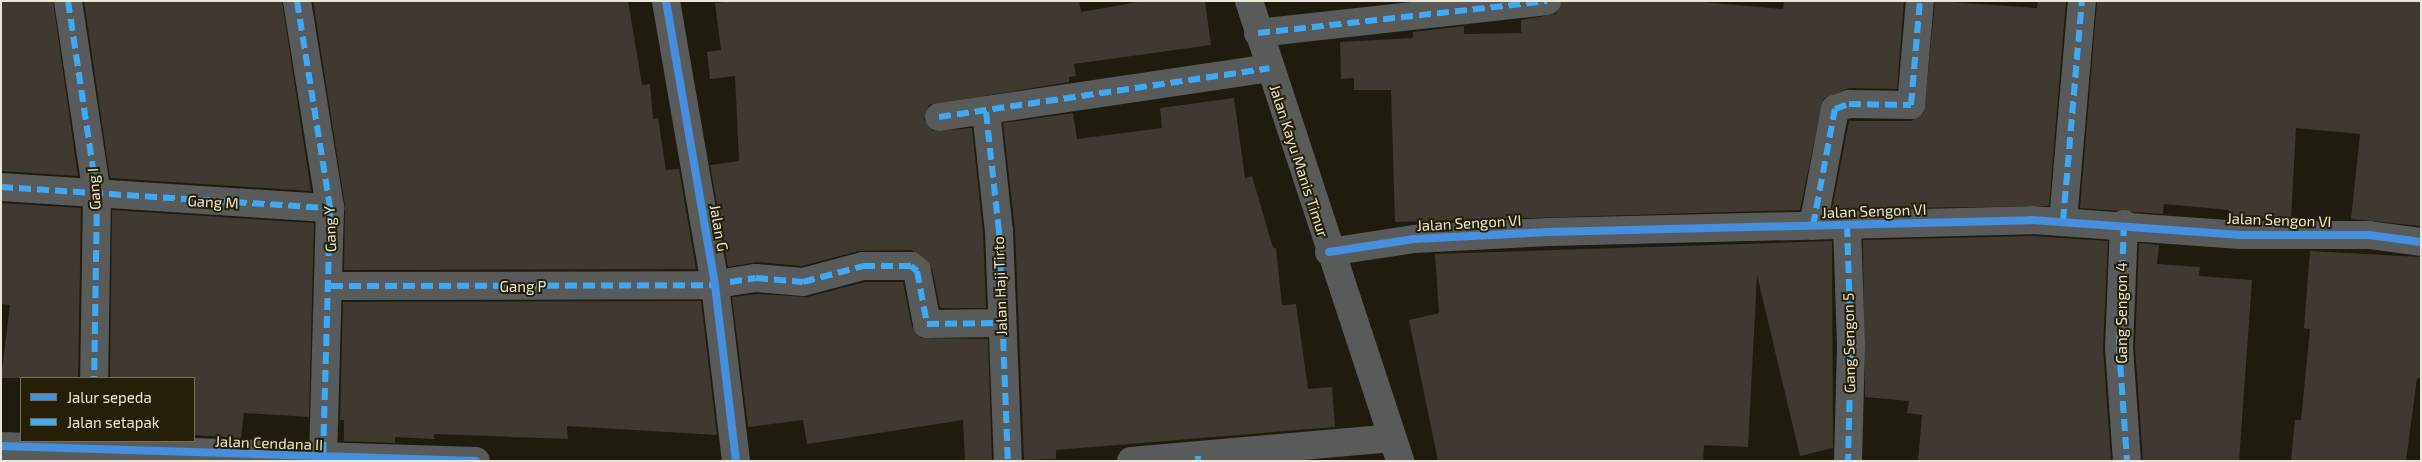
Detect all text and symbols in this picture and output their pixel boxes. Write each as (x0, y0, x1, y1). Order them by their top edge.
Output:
street label: Jalan Kayu Manis Timur (1266, 82, 1332, 240)
street label: Gang I (84, 167, 104, 211)
street label: Gang M (187, 192, 239, 212)
street label: Jalan Sengon VI (1821, 200, 1927, 222)
street label: Jalan G (706, 203, 732, 253)
street label: Gang Y (320, 205, 340, 253)
street label: Jalan Sengon VI (2226, 209, 2332, 231)
street label: Jalan Sengon VI (1416, 211, 1522, 235)
street label: Jalan Haji Tirto (989, 236, 1011, 336)
street label: Gang Sengon 4 (2113, 262, 2131, 364)
street label: Gang P (500, 278, 546, 296)
street label: Gang Sengon 5 (1839, 293, 1859, 393)
legend (20, 377, 195, 442)
text: Jalur sepeda (67, 388, 152, 406)
text: Jalan setapak (67, 413, 159, 431)
street label: Jalan Cendana II (215, 432, 323, 454)

